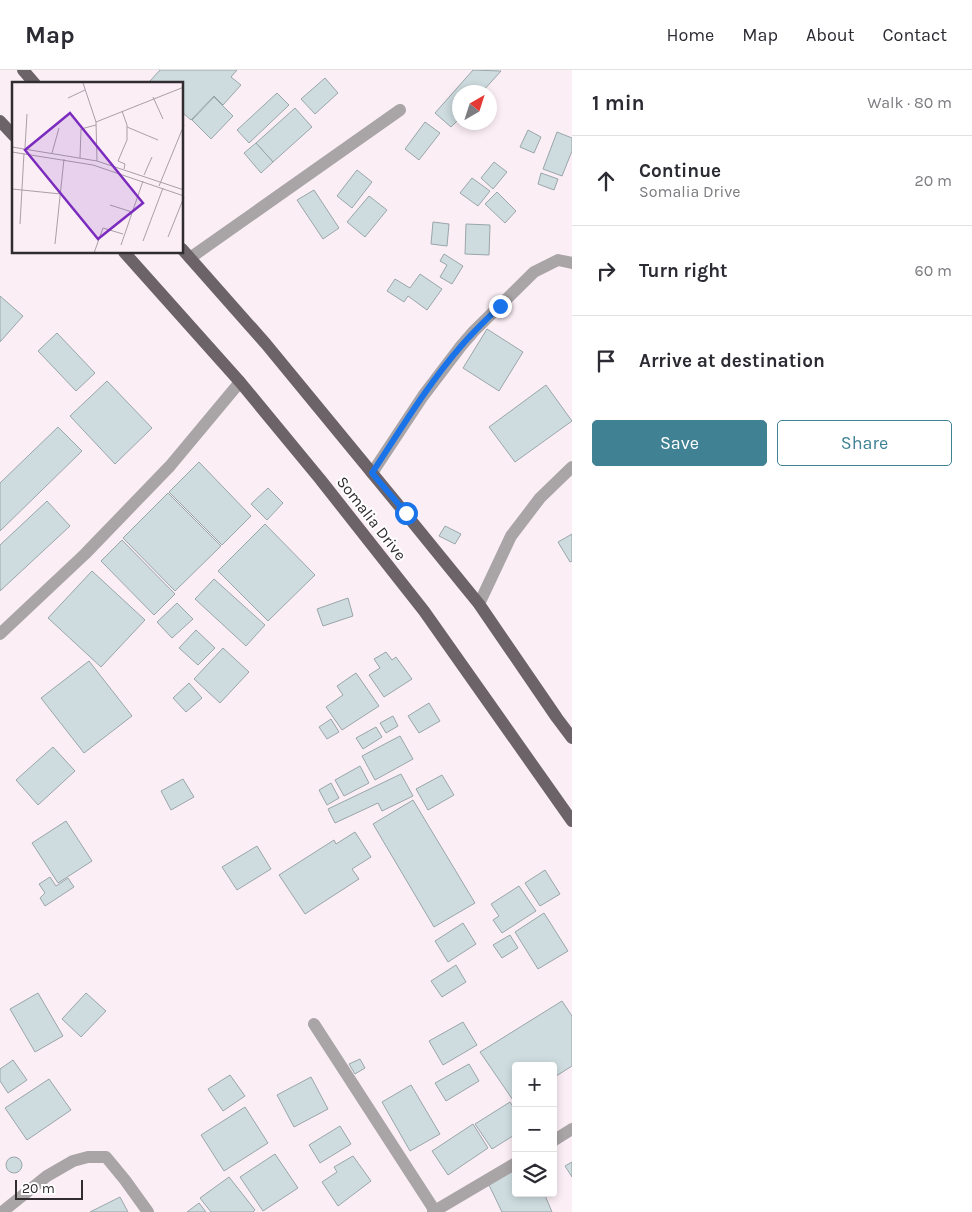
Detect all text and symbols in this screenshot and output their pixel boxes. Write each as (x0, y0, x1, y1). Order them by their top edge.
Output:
text: Map (25, 21, 75, 49)
text: Home (666, 24, 714, 46)
text: Map (742, 24, 778, 46)
text: About (806, 24, 855, 46)
text: Contact (883, 24, 947, 46)
inset map (12, 82, 184, 254)
north arrow (452, 85, 497, 130)
text: 1 min (592, 91, 645, 115)
text: Walk · 80 m (867, 93, 952, 112)
text: Continue (639, 160, 721, 182)
icon: ahead (592, 167, 620, 195)
text: 20 m (914, 171, 952, 190)
text: Somalia Drive (639, 182, 740, 201)
icon: right (592, 257, 620, 285)
text: Turn right (639, 260, 728, 282)
text: 60 m (915, 261, 952, 280)
route end (489, 295, 512, 318)
icon: arrive (592, 347, 620, 375)
text: Arrive at destination (639, 350, 825, 372)
button: Save (592, 420, 767, 466)
button: Share (777, 420, 952, 466)
street label: Somalia Drive (333, 472, 410, 564)
route start (395, 502, 418, 525)
map controls (512, 1062, 557, 1197)
button: + (512, 1062, 557, 1107)
button: − (512, 1107, 557, 1152)
button: layers (512, 1152, 557, 1197)
scale bar (15, 1177, 82, 1200)
text: 20 m (22, 1180, 55, 1197)

